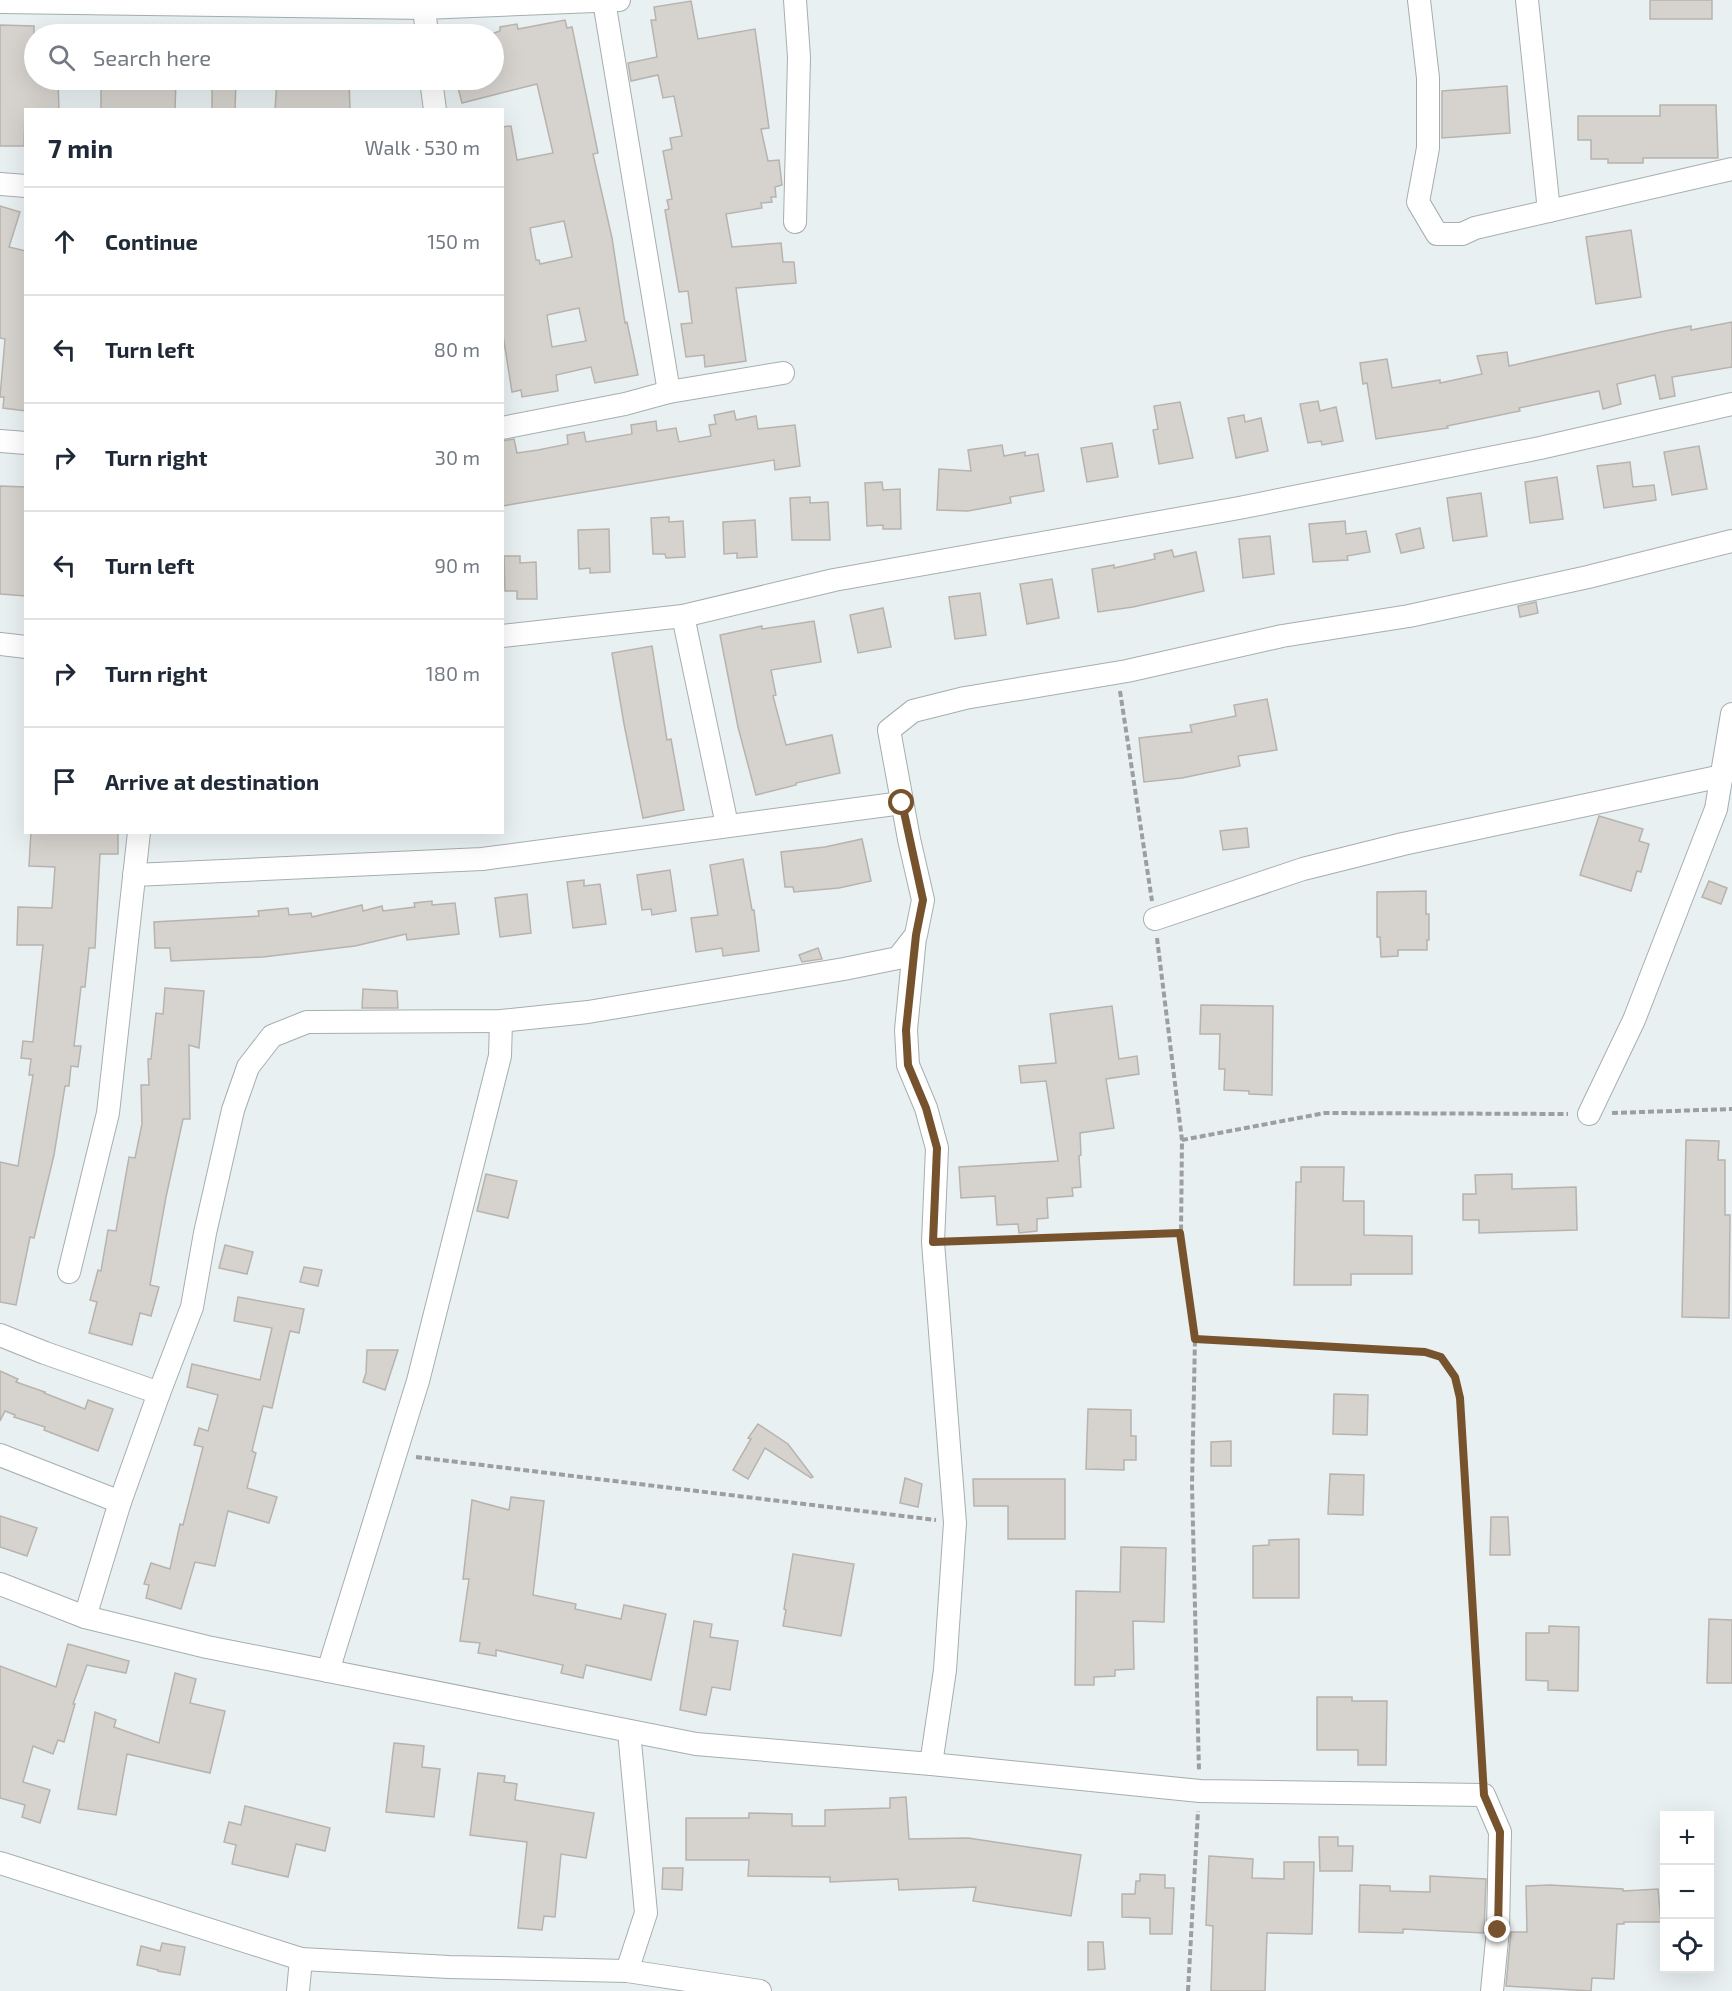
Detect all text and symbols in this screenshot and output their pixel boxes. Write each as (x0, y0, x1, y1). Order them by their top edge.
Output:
search box (24, 24, 504, 90)
icon: search (45, 41, 78, 74)
text: Search here (93, 44, 211, 70)
text: 7 min (48, 132, 113, 163)
text: Walk · 530 m (365, 135, 480, 159)
icon: ahead (48, 225, 81, 258)
text: Continue (105, 228, 198, 254)
text: 150 m (427, 229, 480, 253)
icon: left (48, 333, 81, 366)
text: Turn left (105, 336, 194, 362)
text: 80 m (434, 337, 480, 361)
icon: right (48, 441, 81, 474)
text: Turn right (105, 444, 207, 470)
text: 30 m (435, 445, 480, 469)
icon: left (48, 549, 81, 582)
text: Turn left (105, 552, 194, 578)
text: 90 m (435, 553, 480, 577)
icon: right (48, 657, 81, 690)
text: Turn right (105, 660, 207, 686)
text: 180 m (426, 661, 480, 685)
icon: arrive (48, 765, 81, 798)
text: Arrive at destination (105, 768, 319, 794)
route start (888, 789, 914, 815)
map controls (1660, 1811, 1714, 1973)
button: + (1660, 1811, 1714, 1865)
button: − (1660, 1865, 1714, 1919)
route end (1484, 1916, 1510, 1942)
button: locate (1660, 1919, 1714, 1973)

